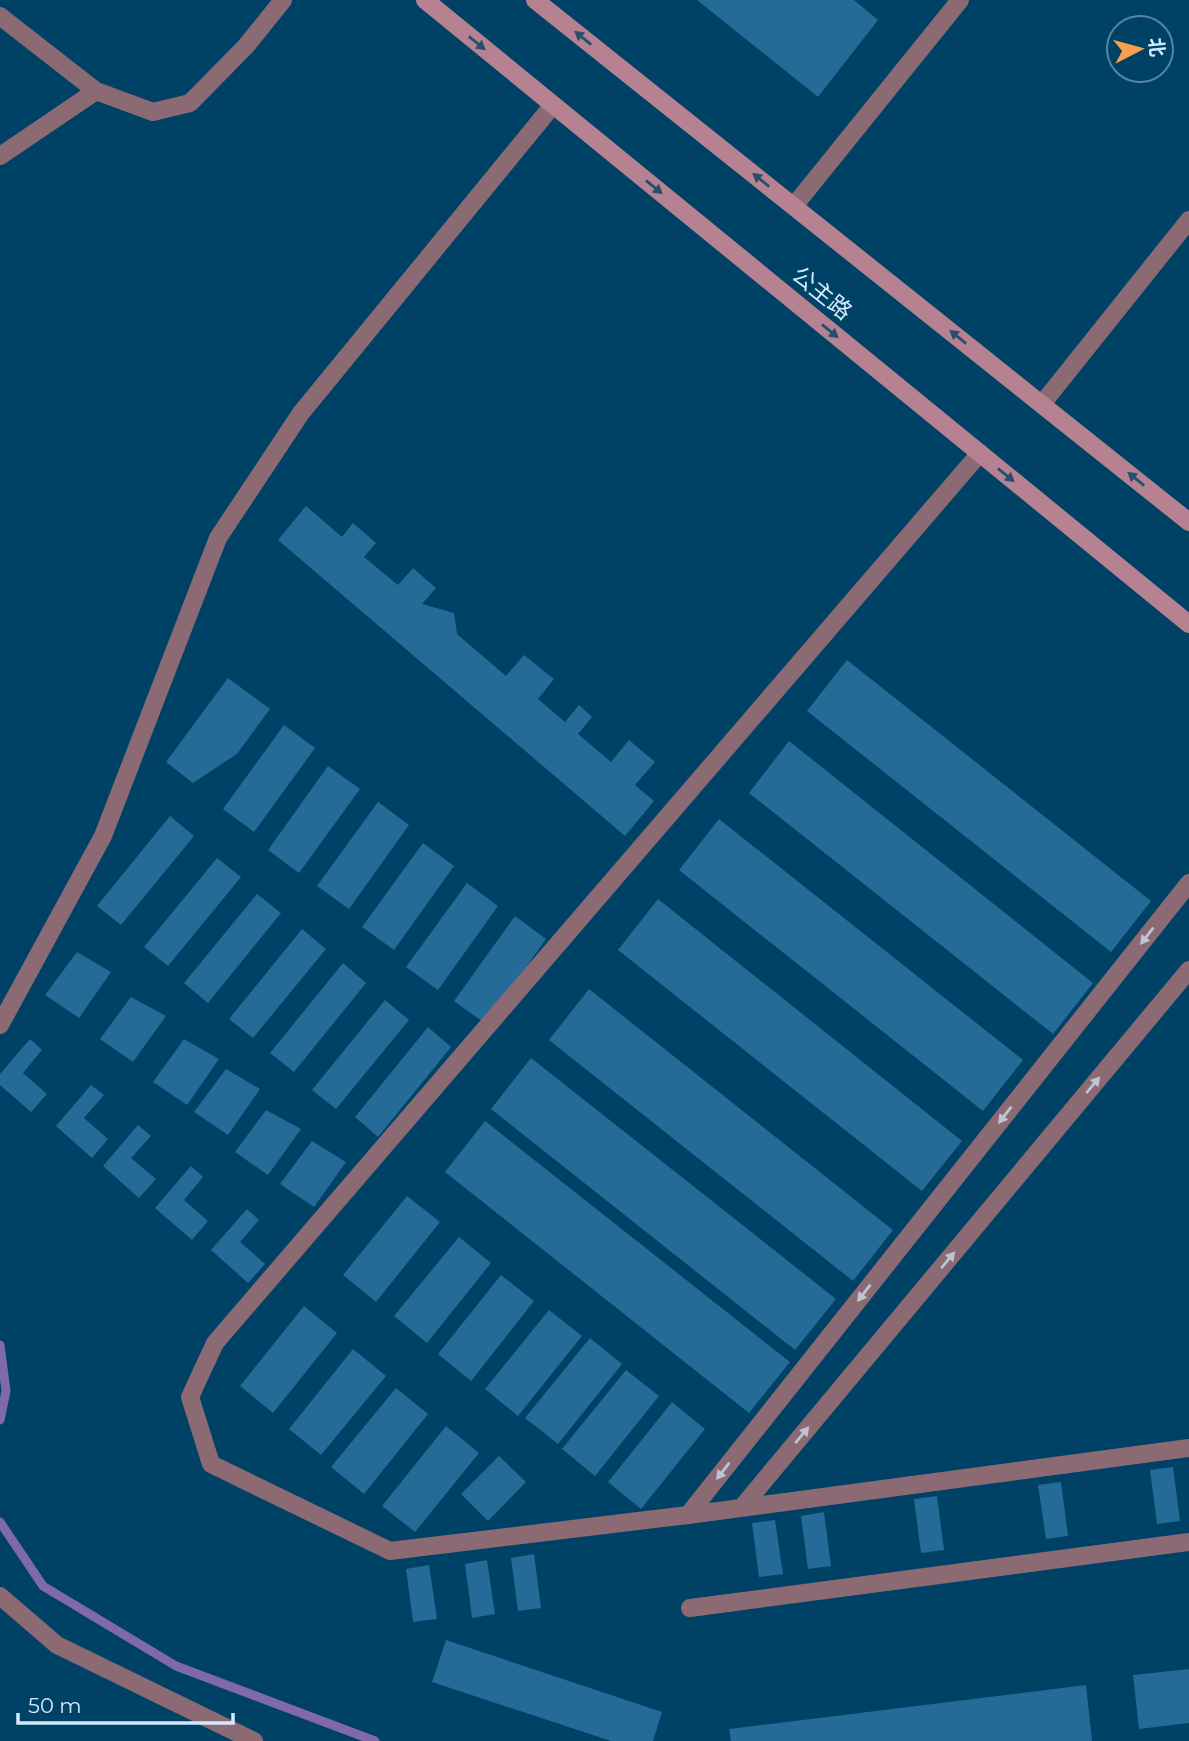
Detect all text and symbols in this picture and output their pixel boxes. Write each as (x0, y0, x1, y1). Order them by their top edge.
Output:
north arrow (1105, 14, 1175, 84)
one-way arrow (574, 31, 592, 46)
one-way arrow (469, 35, 486, 50)
text: 北 (1144, 37, 1169, 58)
one-way arrow (752, 173, 769, 188)
one-way arrow (645, 179, 662, 194)
street label: 公主路 (786, 260, 858, 326)
one-way arrow (821, 323, 838, 338)
one-way arrow (949, 330, 966, 345)
one-way arrow (997, 467, 1015, 482)
one-way arrow (1127, 472, 1144, 487)
one-way arrow (1139, 927, 1154, 945)
one-way arrow (1085, 1077, 1100, 1094)
one-way arrow (998, 1105, 1013, 1123)
one-way arrow (940, 1251, 956, 1269)
one-way arrow (858, 1284, 872, 1302)
one-way arrow (794, 1426, 809, 1443)
one-way arrow (716, 1463, 731, 1480)
scale bar (18, 1682, 233, 1726)
text: 50 m (28, 1693, 82, 1718)

